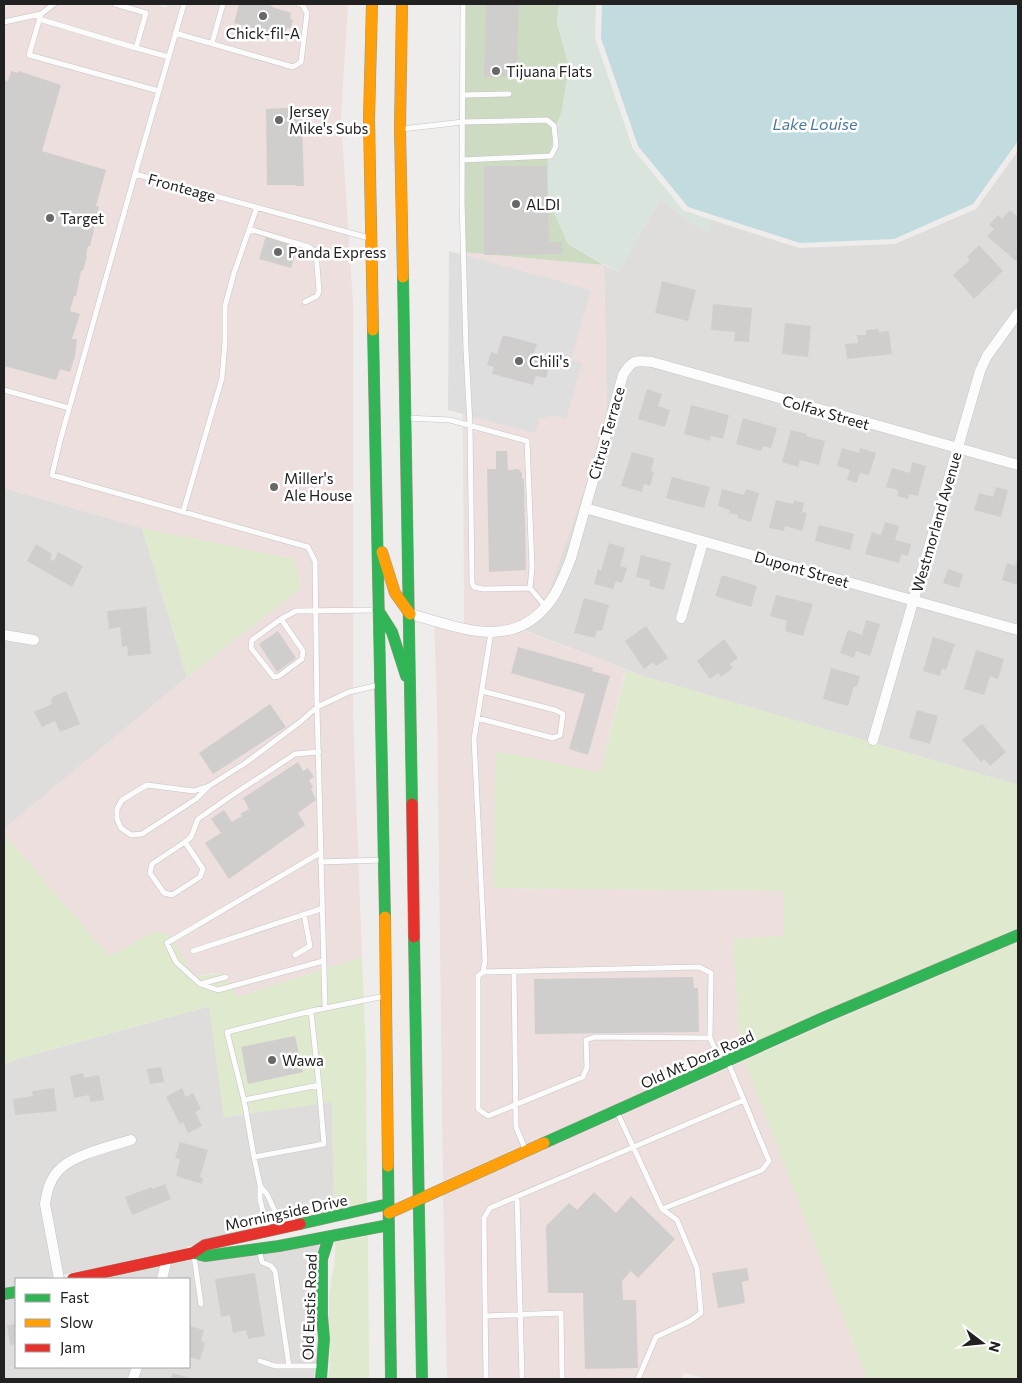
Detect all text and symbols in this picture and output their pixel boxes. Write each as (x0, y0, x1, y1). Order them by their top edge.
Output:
marker: Chick-fil-A (257, 10, 269, 22)
place label: Chick-fil-A (226, 24, 300, 42)
place label: Tijuana Flats (506, 62, 592, 80)
marker: Tijuana Flats (490, 65, 502, 77)
place label: Jersey Mike's Subs (289, 102, 369, 137)
marker: Jersey Mike's Subs (273, 114, 285, 126)
water label: Lake Louise (773, 114, 858, 133)
street label: Fronteage (146, 169, 218, 205)
place label: ALDI (526, 195, 560, 213)
marker: ALDI (510, 198, 522, 210)
place label: Target (60, 209, 104, 227)
marker: Target (44, 212, 56, 224)
place label: Panda Express (288, 243, 386, 261)
marker: Panda Express (272, 246, 284, 258)
place label: Chili's (529, 352, 569, 370)
marker: Chili's (513, 355, 525, 367)
street label: Citrus Terrace (584, 384, 628, 481)
street label: Colfax Street (780, 391, 872, 433)
street label: Westmorland Avenue (907, 450, 965, 594)
place label: Miller's Ale House (284, 469, 352, 504)
marker: Miller's Ale House (268, 481, 280, 493)
street label: Dupont Street (753, 547, 851, 591)
street label: Old Mt Dora Road (638, 1026, 756, 1092)
place label: Wawa (282, 1051, 324, 1069)
marker: Wawa (266, 1054, 278, 1066)
street label: Morningside Drive (223, 1190, 349, 1234)
street label: Old Eustis Road (298, 1254, 320, 1360)
legend (15, 1278, 190, 1368)
text: Fast (60, 1288, 89, 1306)
text: Slow (60, 1313, 93, 1331)
north arrow (957, 1318, 1007, 1368)
text: Jam (60, 1338, 85, 1356)
text: N (985, 1339, 1005, 1354)

